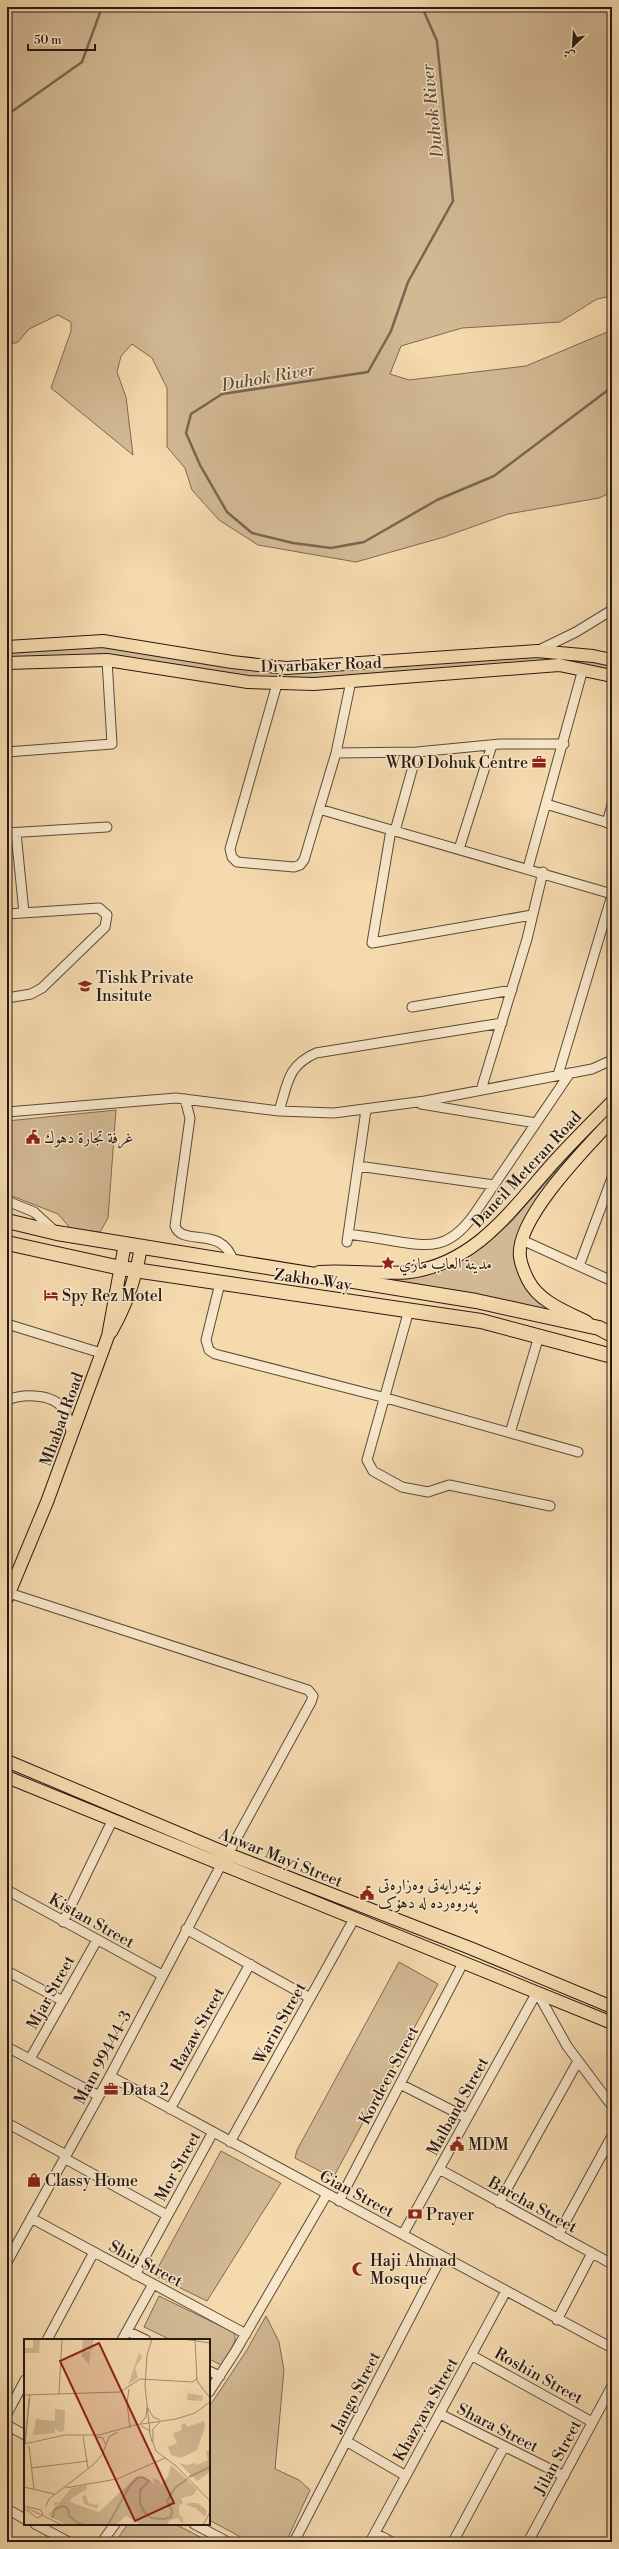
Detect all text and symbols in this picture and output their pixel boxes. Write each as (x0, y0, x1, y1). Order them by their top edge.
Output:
scale bar (28, 26, 95, 52)
north arrow (553, 26, 593, 66)
text: 50 m (34, 33, 62, 48)
text: ش (561, 45, 577, 63)
water label: Duhok River (417, 62, 449, 160)
water label: Duhok River (219, 359, 317, 397)
street label: Diyarbaker Road (260, 653, 382, 677)
place label: WRO Dohuk Centre (385, 753, 528, 773)
office icon: WRO Dohuk Centre (531, 754, 547, 770)
place label: Tishk Private Insitute (96, 968, 194, 1006)
school or university icon: Tishk Private Insitute (77, 978, 93, 994)
street label: Daneil Meteran Road (468, 1107, 586, 1232)
place label: غرفة تجارة دهوك (44, 1128, 133, 1149)
public building icon: غرفة تجارة دهوك (25, 1129, 41, 1145)
place label: مدينة العاب مازي (399, 1254, 492, 1276)
place icon: مدينة العاب مازي (380, 1255, 396, 1271)
street label: Zakho Way (273, 1265, 353, 1295)
place label: Spy Rez Motel (62, 1286, 163, 1306)
hotel icon: Spy Rez Motel (43, 1287, 59, 1303)
street label: Mhabad Road (36, 1370, 88, 1469)
street label: Anwar Mayi Street (215, 1824, 346, 1892)
place label: نوێنەرایەتی وەزارەتی پەروەردە لە دهۆک (378, 1875, 482, 1914)
public building icon: نوێنەرایەتی وەزارەتی پەروەردە لە دهۆک (359, 1885, 375, 1901)
street label: Kistan Street (45, 1889, 138, 1953)
street label: Mjar Street (22, 1952, 79, 2033)
street label: Warin Street (249, 1979, 311, 2069)
street label: Razaw Street (167, 1984, 229, 2075)
street label: Mam 99444-3 (70, 2007, 136, 2108)
street label: Kordeen Street (355, 2022, 423, 2128)
street label: Malband Street (423, 2053, 493, 2159)
place label: Data 2 (122, 2080, 169, 2100)
office icon: Data 2 (103, 2081, 119, 2097)
street label: Mor Street (151, 2128, 205, 2205)
place label: MDM (468, 2135, 509, 2155)
public building icon: MDM (449, 2136, 465, 2152)
street label: Gian Street (316, 2166, 397, 2222)
place label: Classy Home (45, 2171, 138, 2191)
shop icon: Classy Home (26, 2172, 42, 2188)
street label: Barcha Street (484, 2172, 581, 2238)
place label: Prayer (426, 2205, 474, 2225)
bank icon: Prayer (407, 2206, 423, 2222)
street label: Shin Street (105, 2236, 186, 2292)
place label: Haji Ahmad Mosque (370, 2251, 456, 2289)
mosque icon: Haji Ahmad Mosque (351, 2261, 367, 2277)
inset map (24, 2339, 210, 2525)
street label: Roshin Street (491, 2343, 587, 2409)
street label: Jango Street (326, 2348, 385, 2437)
street label: Khazyava Street (389, 2354, 463, 2465)
street label: Shara Street (454, 2399, 542, 2457)
street label: Jilan Street (529, 2416, 586, 2499)

